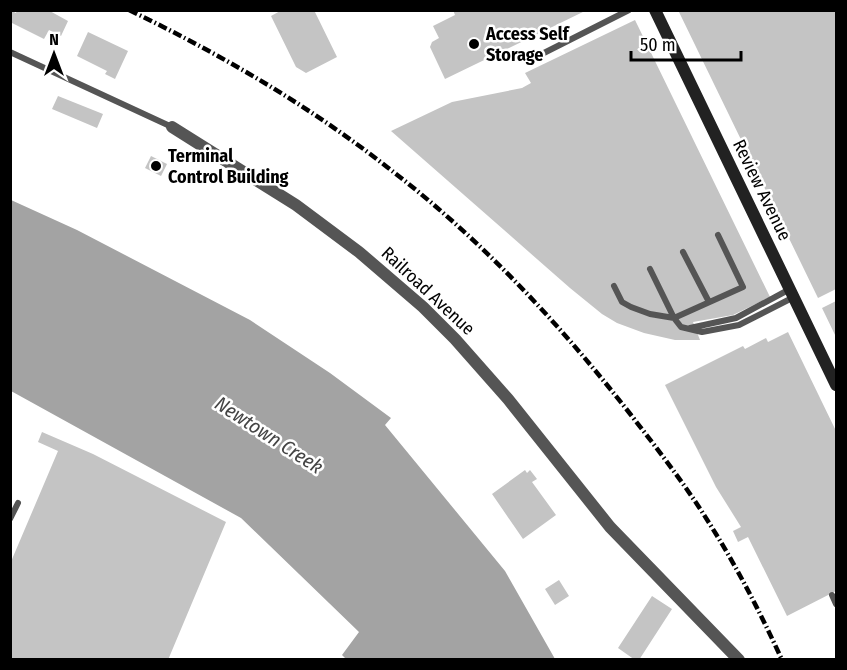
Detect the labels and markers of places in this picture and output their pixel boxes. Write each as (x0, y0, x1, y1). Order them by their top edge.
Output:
place label: Access Self Storage (485, 23, 571, 66)
marker: Access Self Storage (467, 37, 481, 51)
place label: Terminal Control Building (168, 145, 289, 188)
marker: Terminal Control Building (149, 159, 163, 173)

